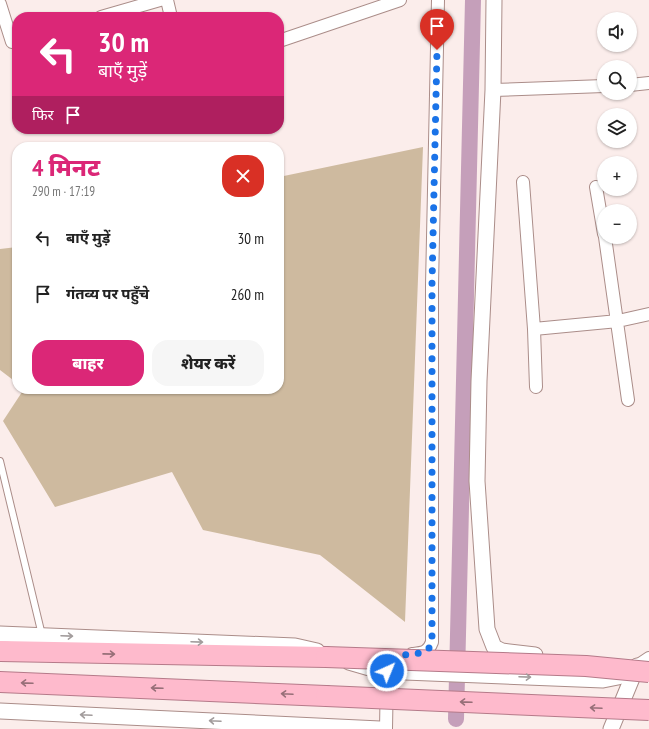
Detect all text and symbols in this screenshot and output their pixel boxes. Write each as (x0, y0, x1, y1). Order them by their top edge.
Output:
pin (420, 9, 454, 50)
map controls (597, 12, 637, 244)
button: sound (597, 12, 637, 52)
icon: arrive (426, 15, 448, 37)
text: 30 m (98, 23, 149, 60)
icon: left (32, 28, 84, 80)
text: बाएँ मुड़ें (98, 59, 147, 82)
button: search (597, 60, 637, 100)
icon: arrive (62, 104, 84, 126)
text: फिर (32, 105, 54, 124)
button: layers (597, 108, 637, 148)
text: 4 मिनट (32, 152, 100, 183)
button: close (222, 155, 264, 197)
button: + (597, 156, 637, 196)
text: 290 m · 17:19 (32, 183, 95, 200)
button: − (597, 204, 637, 244)
icon: left (32, 227, 54, 249)
text: बाएँ मुड़ें (66, 228, 110, 247)
text: 30 m (238, 229, 264, 248)
icon: arrive (32, 283, 54, 305)
text: गंतव्य पर पहुँचे (66, 284, 149, 303)
text: 260 m (231, 285, 264, 304)
button: बाहर (32, 340, 144, 386)
button: शेयर करें (152, 340, 264, 386)
one-way arrow (60, 633, 73, 640)
one-way arrow (190, 638, 203, 646)
one-way arrow (102, 650, 115, 658)
position arrow (366, 650, 408, 692)
one-way arrow (518, 674, 531, 681)
one-way arrow (21, 679, 34, 687)
one-way arrow (151, 685, 164, 692)
one-way arrow (281, 691, 294, 698)
one-way arrow (460, 698, 473, 705)
one-way arrow (590, 704, 603, 712)
one-way arrow (80, 711, 93, 719)
one-way arrow (209, 718, 222, 725)

